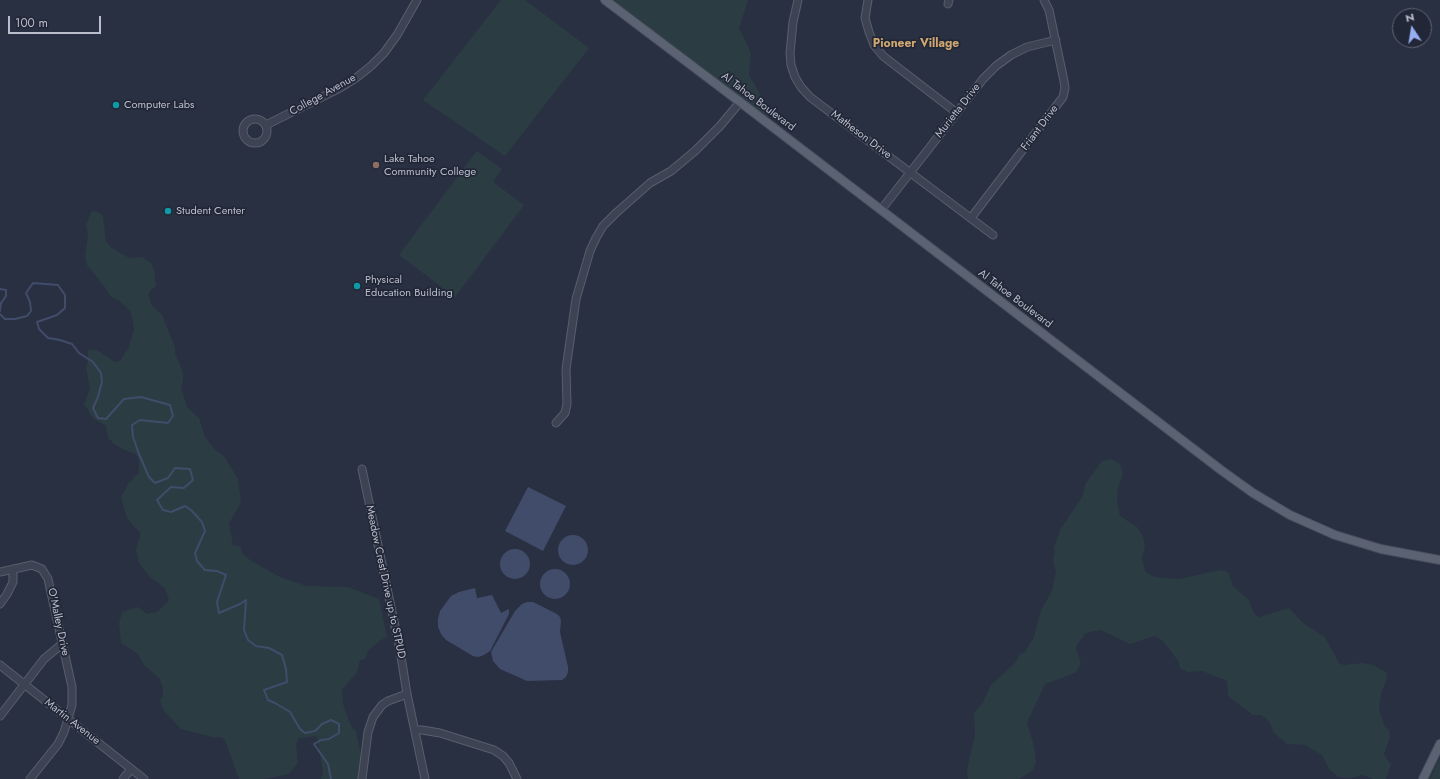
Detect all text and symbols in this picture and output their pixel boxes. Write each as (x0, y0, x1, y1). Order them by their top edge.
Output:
scale bar (10, 8, 103, 34)
north arrow (1392, 8, 1432, 48)
text: N (1404, 9, 1416, 26)
text: 100 m (15, 14, 48, 32)
district label: Pioneer Village (873, 37, 959, 51)
street label: Al Tahoe Boulevard (718, 70, 798, 134)
street label: College Avenue (288, 71, 358, 119)
street label: Murietta Drive (933, 81, 983, 141)
place label: Computer Labs (124, 98, 194, 112)
marker: Computer Labs (111, 100, 121, 110)
street label: Friant Drive (1019, 103, 1061, 153)
street label: Matheson Drive (828, 108, 894, 162)
place label: Lake Tahoe Community College (384, 152, 476, 178)
marker: Lake Tahoe Community College (371, 160, 381, 170)
place label: Student Center (176, 204, 245, 218)
marker: Student Center (163, 206, 173, 216)
street label: Al Tahoe Boulevard (975, 267, 1055, 331)
place label: Physical Education Building (365, 273, 453, 299)
marker: Physical Education Building (352, 281, 362, 291)
street label: Meadow Crest Drive up to STPUD (362, 504, 408, 660)
street label: O'Malley Drive (44, 587, 72, 657)
street label: Martin Avenue (42, 696, 102, 748)

